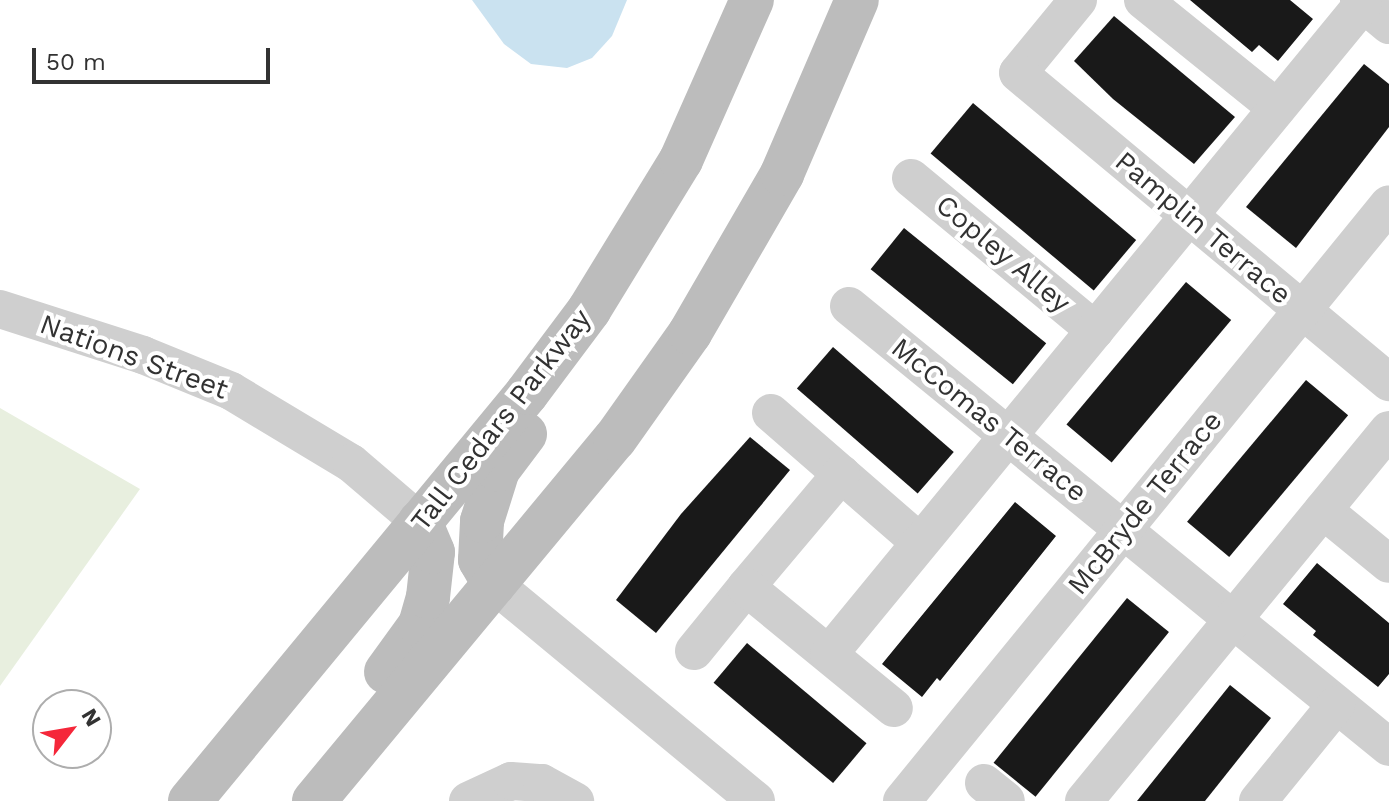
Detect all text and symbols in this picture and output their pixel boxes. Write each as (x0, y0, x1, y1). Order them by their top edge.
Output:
scale bar (36, 32, 274, 82)
text: 50 m (46, 48, 106, 76)
street label: Pamplin Terrace (1108, 144, 1298, 312)
street label: Copley Alley (928, 187, 1078, 321)
street label: Tall Cedars Parkway (404, 302, 598, 538)
street label: Nations Street (35, 307, 233, 407)
street label: McComas Terrace (884, 331, 1094, 509)
street label: McBryde Terrace (1061, 404, 1229, 602)
north arrow (32, 689, 112, 769)
text: N (76, 704, 106, 731)

